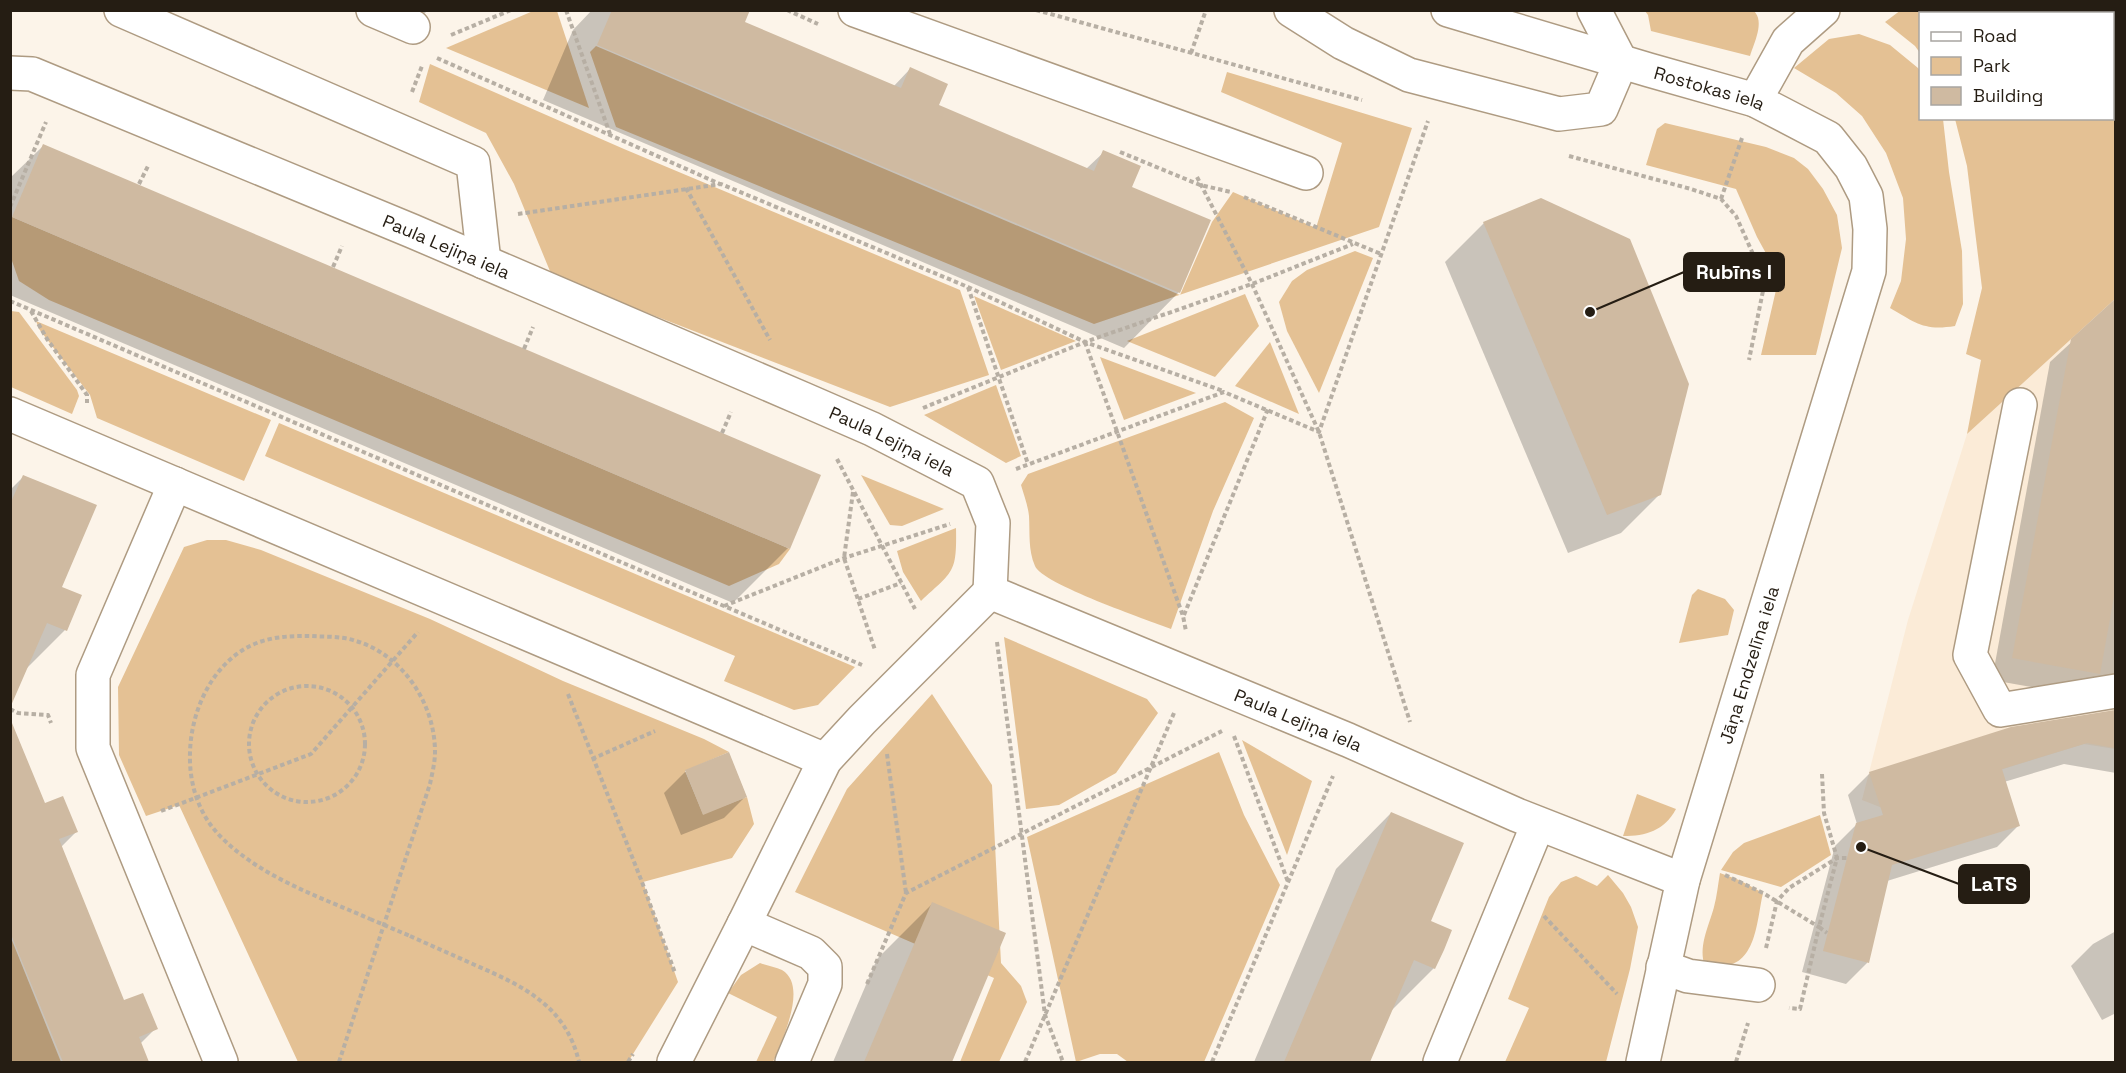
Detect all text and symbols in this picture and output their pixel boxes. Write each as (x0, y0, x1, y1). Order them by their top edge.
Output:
legend (1919, 12, 2114, 120)
text: Road (1973, 24, 2017, 47)
text: Park (1973, 54, 2011, 77)
street label: Rostokas iela (1652, 61, 1770, 115)
text: Building (1973, 84, 2043, 107)
street label: Paula Lejiņa iela (380, 209, 514, 283)
callout: Rubīns I (1684, 253, 1784, 291)
text: Rubīns I (1696, 259, 1772, 285)
street label: Paula Lejiņa iela (826, 400, 958, 481)
street label: Jāņa Endzelīna iela (1714, 583, 1784, 747)
street label: Paula Lejiņa iela (1231, 683, 1366, 756)
callout: LaTS (1959, 865, 2029, 903)
text: LaTS (1971, 871, 2017, 897)

